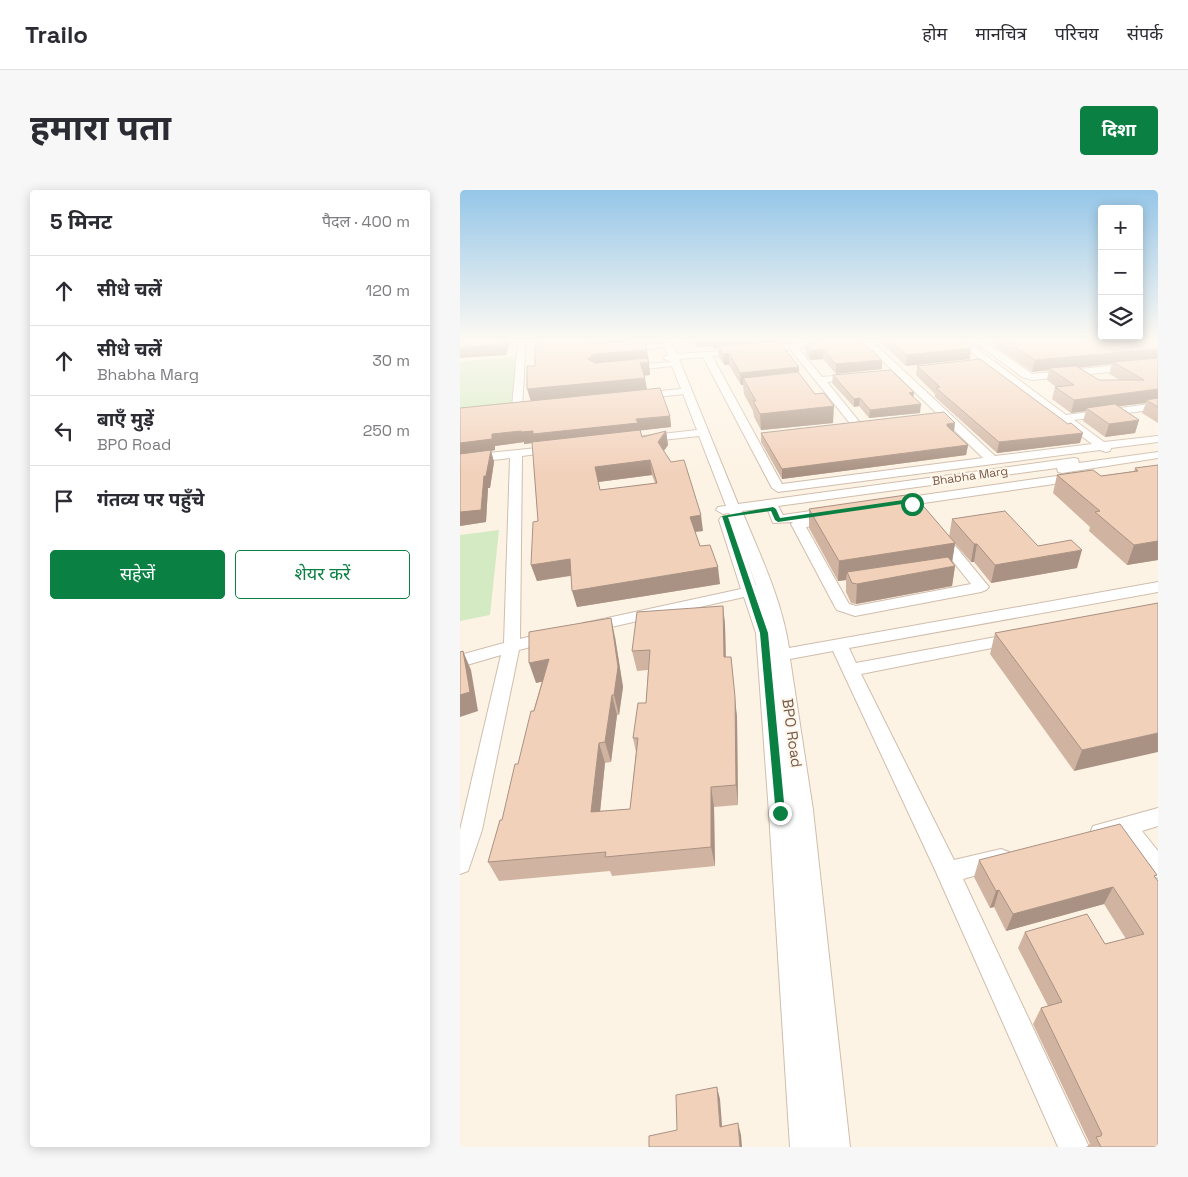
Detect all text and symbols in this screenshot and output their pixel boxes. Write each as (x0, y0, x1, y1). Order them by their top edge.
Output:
text: Trailo (25, 19, 88, 50)
text: होम (922, 22, 947, 45)
text: मानचित्र (975, 22, 1027, 45)
text: परिचय (1055, 22, 1099, 45)
text: संपर्क (1127, 22, 1163, 45)
text: हमारा पता (30, 106, 171, 150)
button: दिशा (1080, 106, 1158, 155)
map controls (1098, 205, 1143, 340)
button: + (1098, 205, 1143, 250)
text: 5 मिनट (50, 208, 112, 235)
text: पैदल · 400 m (322, 211, 410, 232)
button: − (1098, 250, 1143, 295)
icon: ahead (50, 277, 78, 305)
text: सीधे चलें (97, 277, 162, 302)
text: 120 m (366, 280, 410, 301)
button: layers (1098, 295, 1143, 340)
text: सीधे चलें (97, 337, 162, 362)
icon: ahead (50, 347, 78, 375)
text: 30 m (372, 350, 410, 371)
text: Bhabha Marg (97, 364, 199, 385)
text: बाएँ मुड़ें (97, 407, 154, 432)
icon: left (50, 417, 78, 445)
text: 250 m (363, 420, 410, 441)
text: BPO Road (97, 434, 171, 455)
street label: Bhabha Marg (931, 463, 1009, 489)
icon: arrive (50, 487, 78, 515)
text: गंतव्य पर पहुँचे (97, 487, 204, 512)
route start (901, 493, 924, 516)
button: सहेजें (50, 550, 225, 599)
button: शेयर करें (235, 550, 410, 599)
street label: BPO Road (778, 697, 807, 769)
route end (769, 802, 792, 825)

